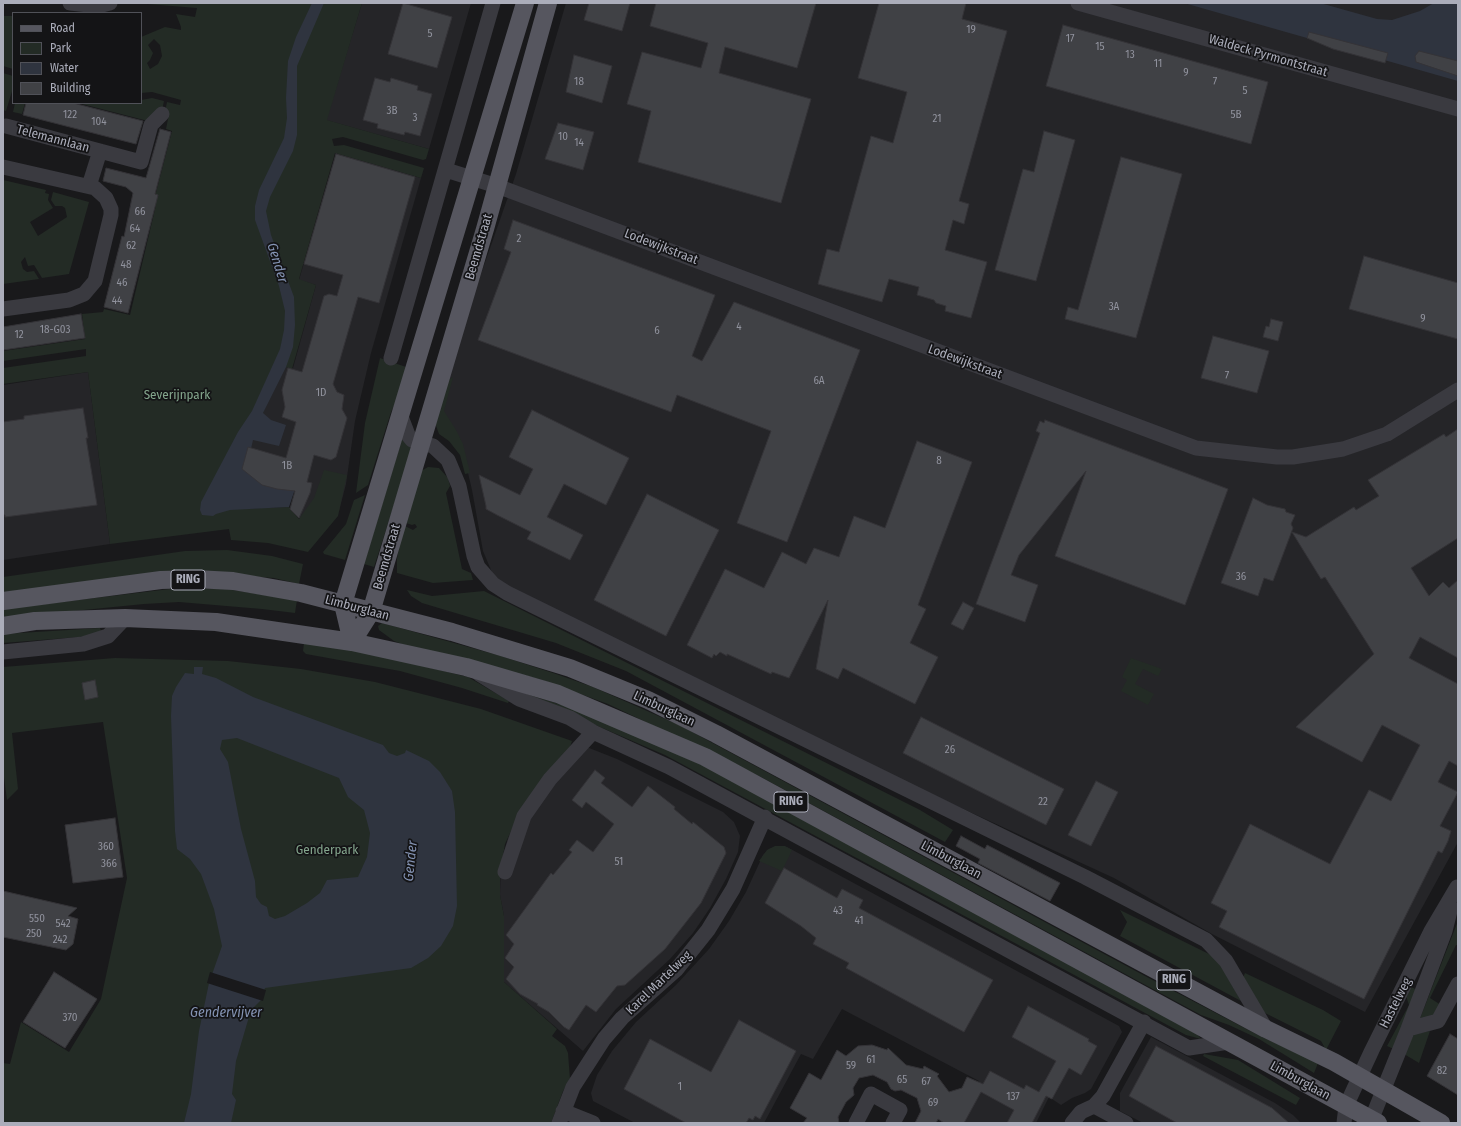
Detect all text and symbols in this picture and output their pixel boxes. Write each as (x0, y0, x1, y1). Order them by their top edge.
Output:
legend (12, 12, 142, 104)
text: Road (50, 21, 75, 35)
house number: 19 (966, 23, 976, 37)
house number: 5 (427, 27, 433, 41)
house number: 17 (1066, 32, 1074, 46)
street label: Waldeck Pyrmontstraat (1207, 32, 1329, 80)
house number: 15 (1095, 40, 1105, 54)
text: Park (50, 41, 71, 55)
house number: 13 (1125, 48, 1135, 62)
house number: 11 (1154, 57, 1162, 71)
text: Water (50, 61, 78, 75)
house number: 9 (1183, 66, 1189, 80)
house number: 18 (574, 75, 584, 89)
house number: 7 (1213, 75, 1217, 89)
text: Building (50, 81, 90, 95)
house number: 5 (1242, 84, 1248, 98)
house number: 3B (387, 104, 397, 118)
house number: 122 (63, 108, 77, 122)
house number: 5B (1230, 108, 1242, 122)
house number: 3 (413, 111, 417, 125)
house number: 21 (933, 112, 941, 126)
house number: 104 (91, 115, 107, 129)
street label: Telemannlaan (15, 122, 91, 156)
house number: 10 (558, 130, 568, 144)
house number: 14 (574, 136, 584, 150)
house number: 66 (135, 205, 145, 219)
street label: Beemdstraat (462, 212, 496, 282)
house number: 64 (130, 222, 140, 236)
street label: Lodewijkstraat (622, 226, 700, 268)
house number: 2 (517, 232, 521, 246)
house number: 62 (126, 239, 136, 253)
water label: Gender (263, 241, 291, 285)
house number: 48 (121, 258, 131, 272)
house number: 46 (117, 276, 127, 290)
house number: 44 (112, 294, 122, 308)
house number: 3A (1109, 300, 1119, 314)
house number: 9 (1420, 312, 1426, 326)
house number: 4 (736, 320, 742, 334)
house number: 18-G03 (40, 323, 70, 337)
house number: 6 (654, 324, 660, 338)
house number: 12 (14, 328, 24, 342)
street label: Lodewijkstraat (926, 341, 1004, 383)
house number: 7 (1225, 369, 1229, 383)
house number: 6A (813, 374, 825, 388)
house number: 1D (316, 386, 326, 400)
park label: Severijnpark (144, 387, 210, 403)
house number: 8 (936, 454, 942, 468)
house number: 1B (282, 459, 292, 473)
street label: Beemdstraat (370, 522, 404, 592)
road number: RING (171, 570, 205, 590)
house number: 36 (1236, 570, 1246, 584)
street label: Limburglaan (323, 592, 391, 624)
street label: Limburglaan (631, 688, 697, 730)
house number: 26 (945, 743, 955, 757)
road number: RING (774, 792, 808, 812)
house number: 22 (1038, 795, 1048, 809)
street label: Limburglaan (918, 838, 984, 882)
house number: 360 (98, 840, 114, 854)
water label: Gender (401, 840, 421, 882)
park label: Genderpark (296, 842, 358, 858)
house number: 51 (615, 855, 623, 869)
house number: 366 (101, 857, 117, 871)
house number: 43 (833, 904, 843, 918)
house number: 550 (29, 912, 45, 926)
house number: 41 (854, 914, 864, 928)
house number: 542 (55, 917, 71, 931)
house number: 250 (26, 927, 42, 941)
house number: 242 (53, 933, 67, 947)
street label: Karel Martelweg (623, 948, 695, 1018)
road number: RING (1157, 970, 1191, 990)
street label: Hastelweg (1377, 975, 1415, 1031)
water label: Gendervijver (190, 1005, 262, 1021)
house number: 370 (63, 1011, 77, 1025)
house number: 61 (866, 1053, 876, 1067)
street label: Limburglaan (1267, 1058, 1333, 1104)
house number: 59 (846, 1059, 856, 1073)
house number: 82 (1437, 1064, 1447, 1078)
house number: 65 (897, 1073, 907, 1087)
house number: 67 (921, 1075, 931, 1089)
house number: 1 (678, 1080, 682, 1094)
house number: 137 (1006, 1090, 1020, 1104)
house number: 69 (928, 1096, 938, 1110)

